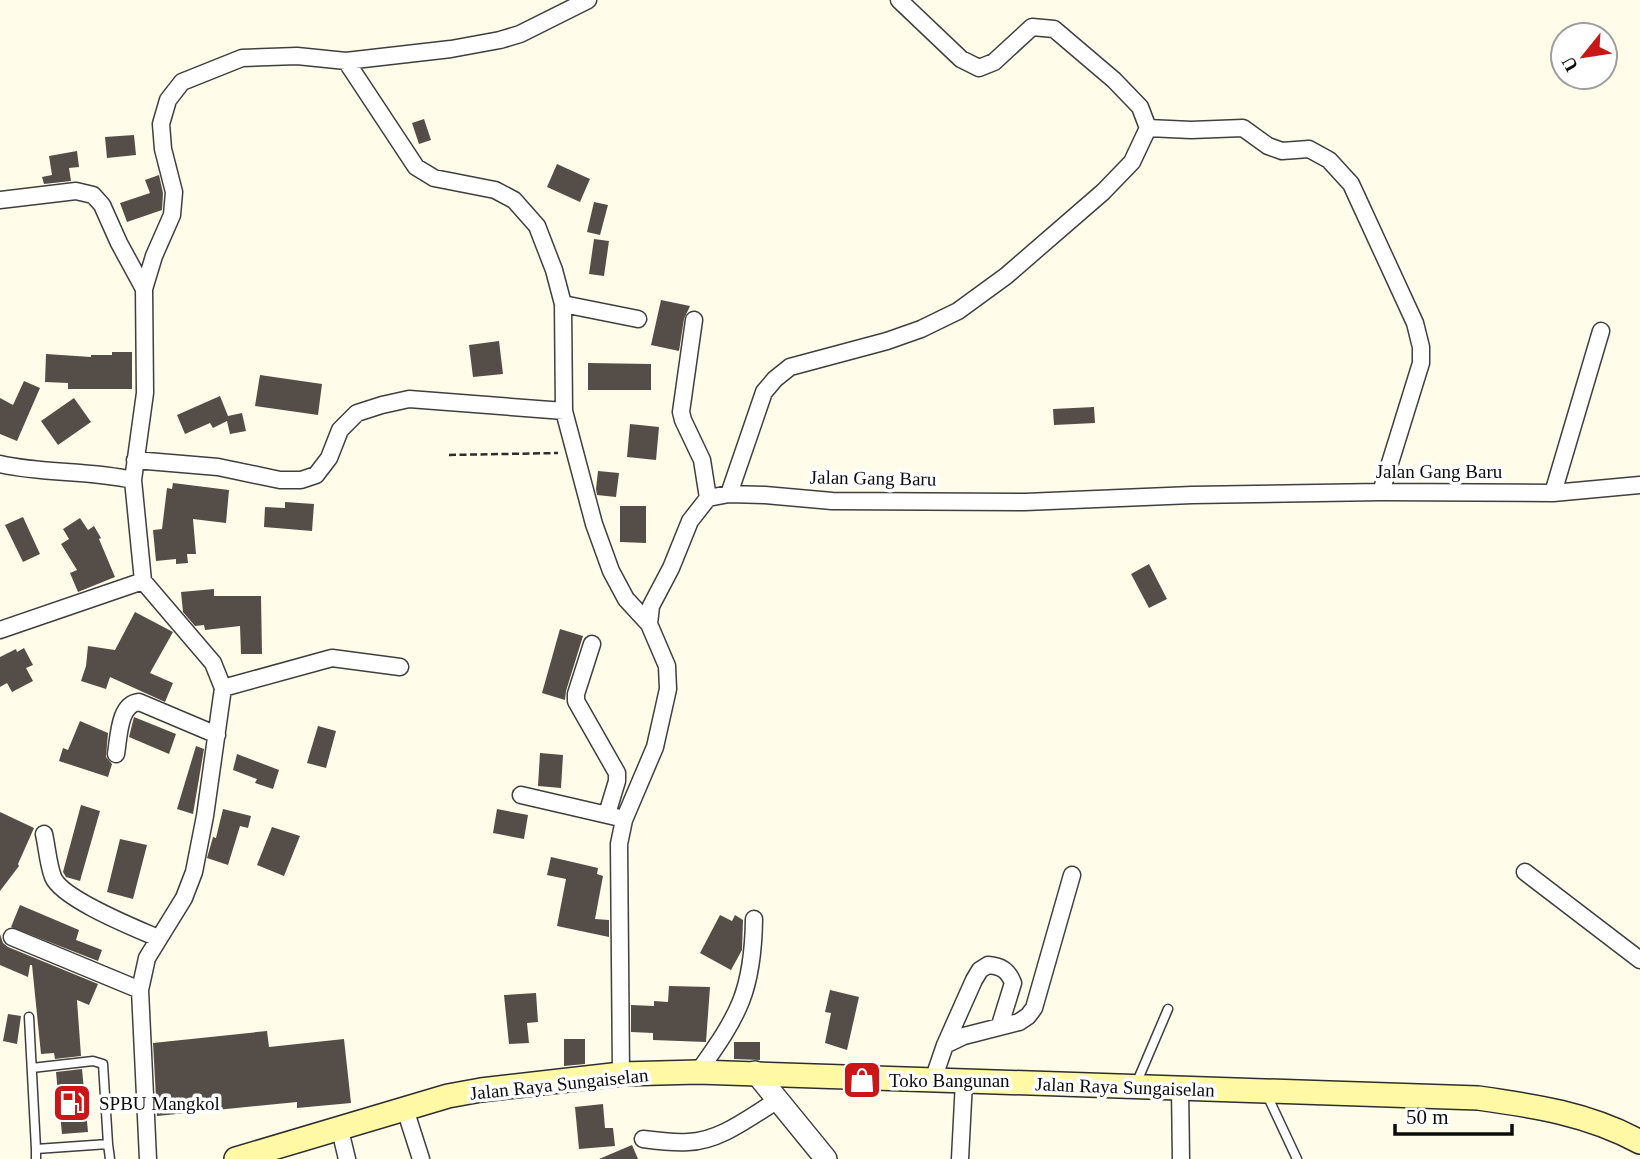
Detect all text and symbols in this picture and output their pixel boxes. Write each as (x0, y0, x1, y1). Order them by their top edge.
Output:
north arrow (1549, 21, 1619, 91)
text: U (1557, 53, 1582, 75)
street label: Jalan Gang Baru (1376, 461, 1503, 482)
street label: Jalan Gang Baru (810, 466, 937, 490)
shop icon: Toko Bangunan (841, 1059, 883, 1101)
street label: Jalan Raya Sungaiselan (469, 1064, 650, 1104)
place label: Toko Bangunan (889, 1070, 1010, 1091)
street label: Jalan Raya Sungaiselan (1035, 1073, 1216, 1101)
fuel station icon: SPBU Mangkol (51, 1082, 93, 1124)
scale bar (1395, 1092, 1512, 1136)
place label: SPBU Mangkol (99, 1093, 220, 1114)
text: 50 m (1406, 1105, 1449, 1129)

